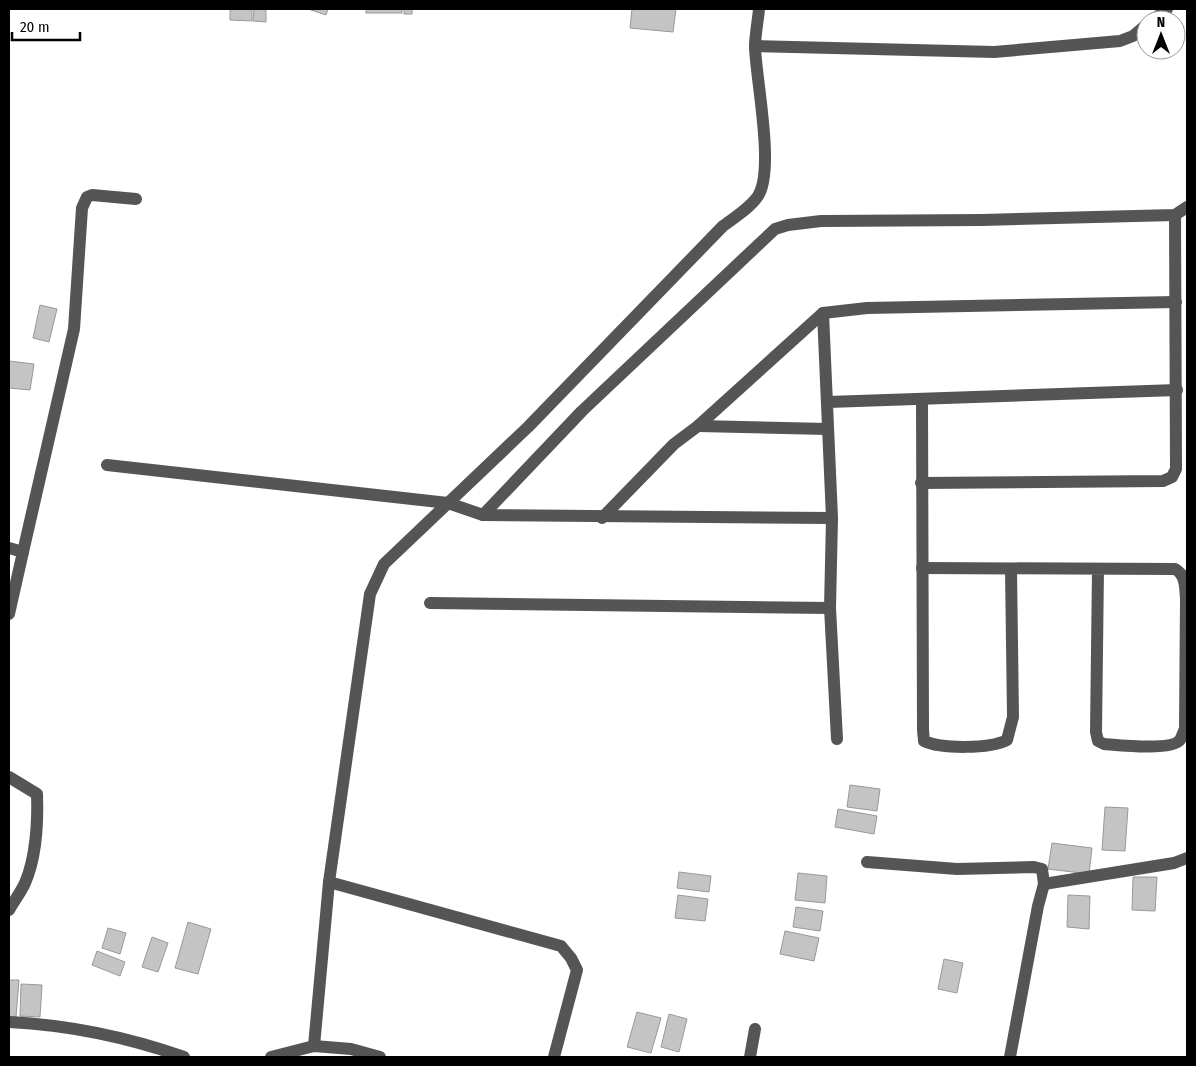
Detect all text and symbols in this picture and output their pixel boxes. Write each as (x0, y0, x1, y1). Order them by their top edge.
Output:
scale bar (12, 10, 80, 42)
north arrow (1136, 10, 1186, 60)
text: N (1157, 14, 1165, 31)
text: 20 m (20, 18, 50, 36)

